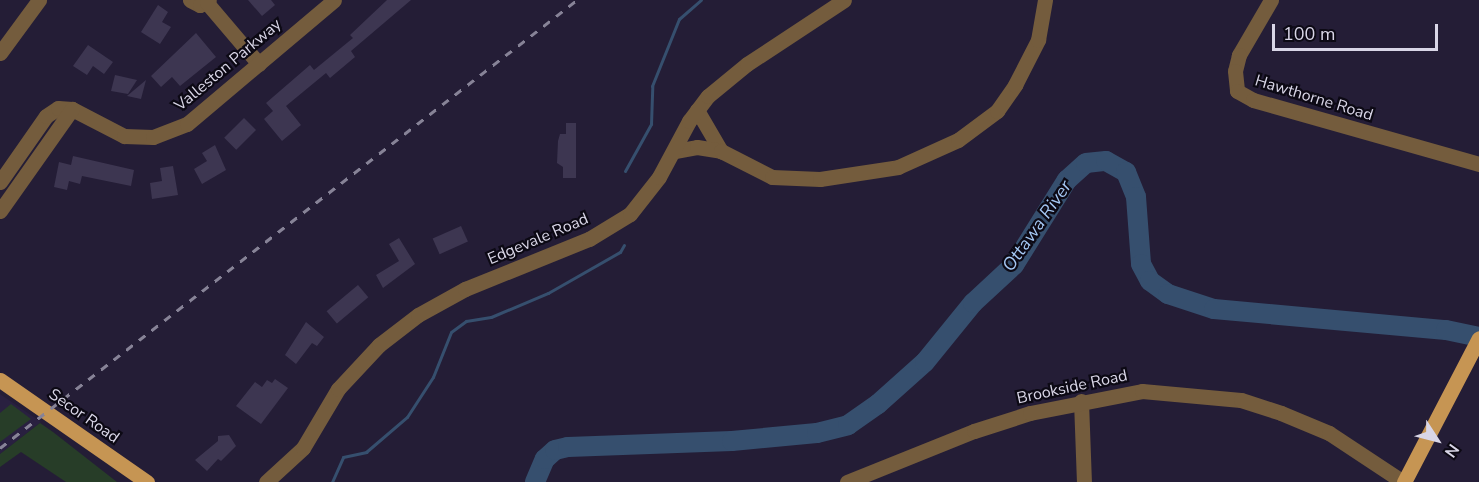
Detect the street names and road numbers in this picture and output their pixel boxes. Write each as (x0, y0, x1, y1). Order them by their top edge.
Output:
street label: Valleston Parkway (171, 15, 285, 115)
street label: Hawthorne Road (1253, 71, 1375, 125)
street label: Edgevale Road (485, 209, 591, 269)
street label: Brookside Road (1015, 366, 1129, 408)
street label: Secor Road (45, 385, 123, 447)

